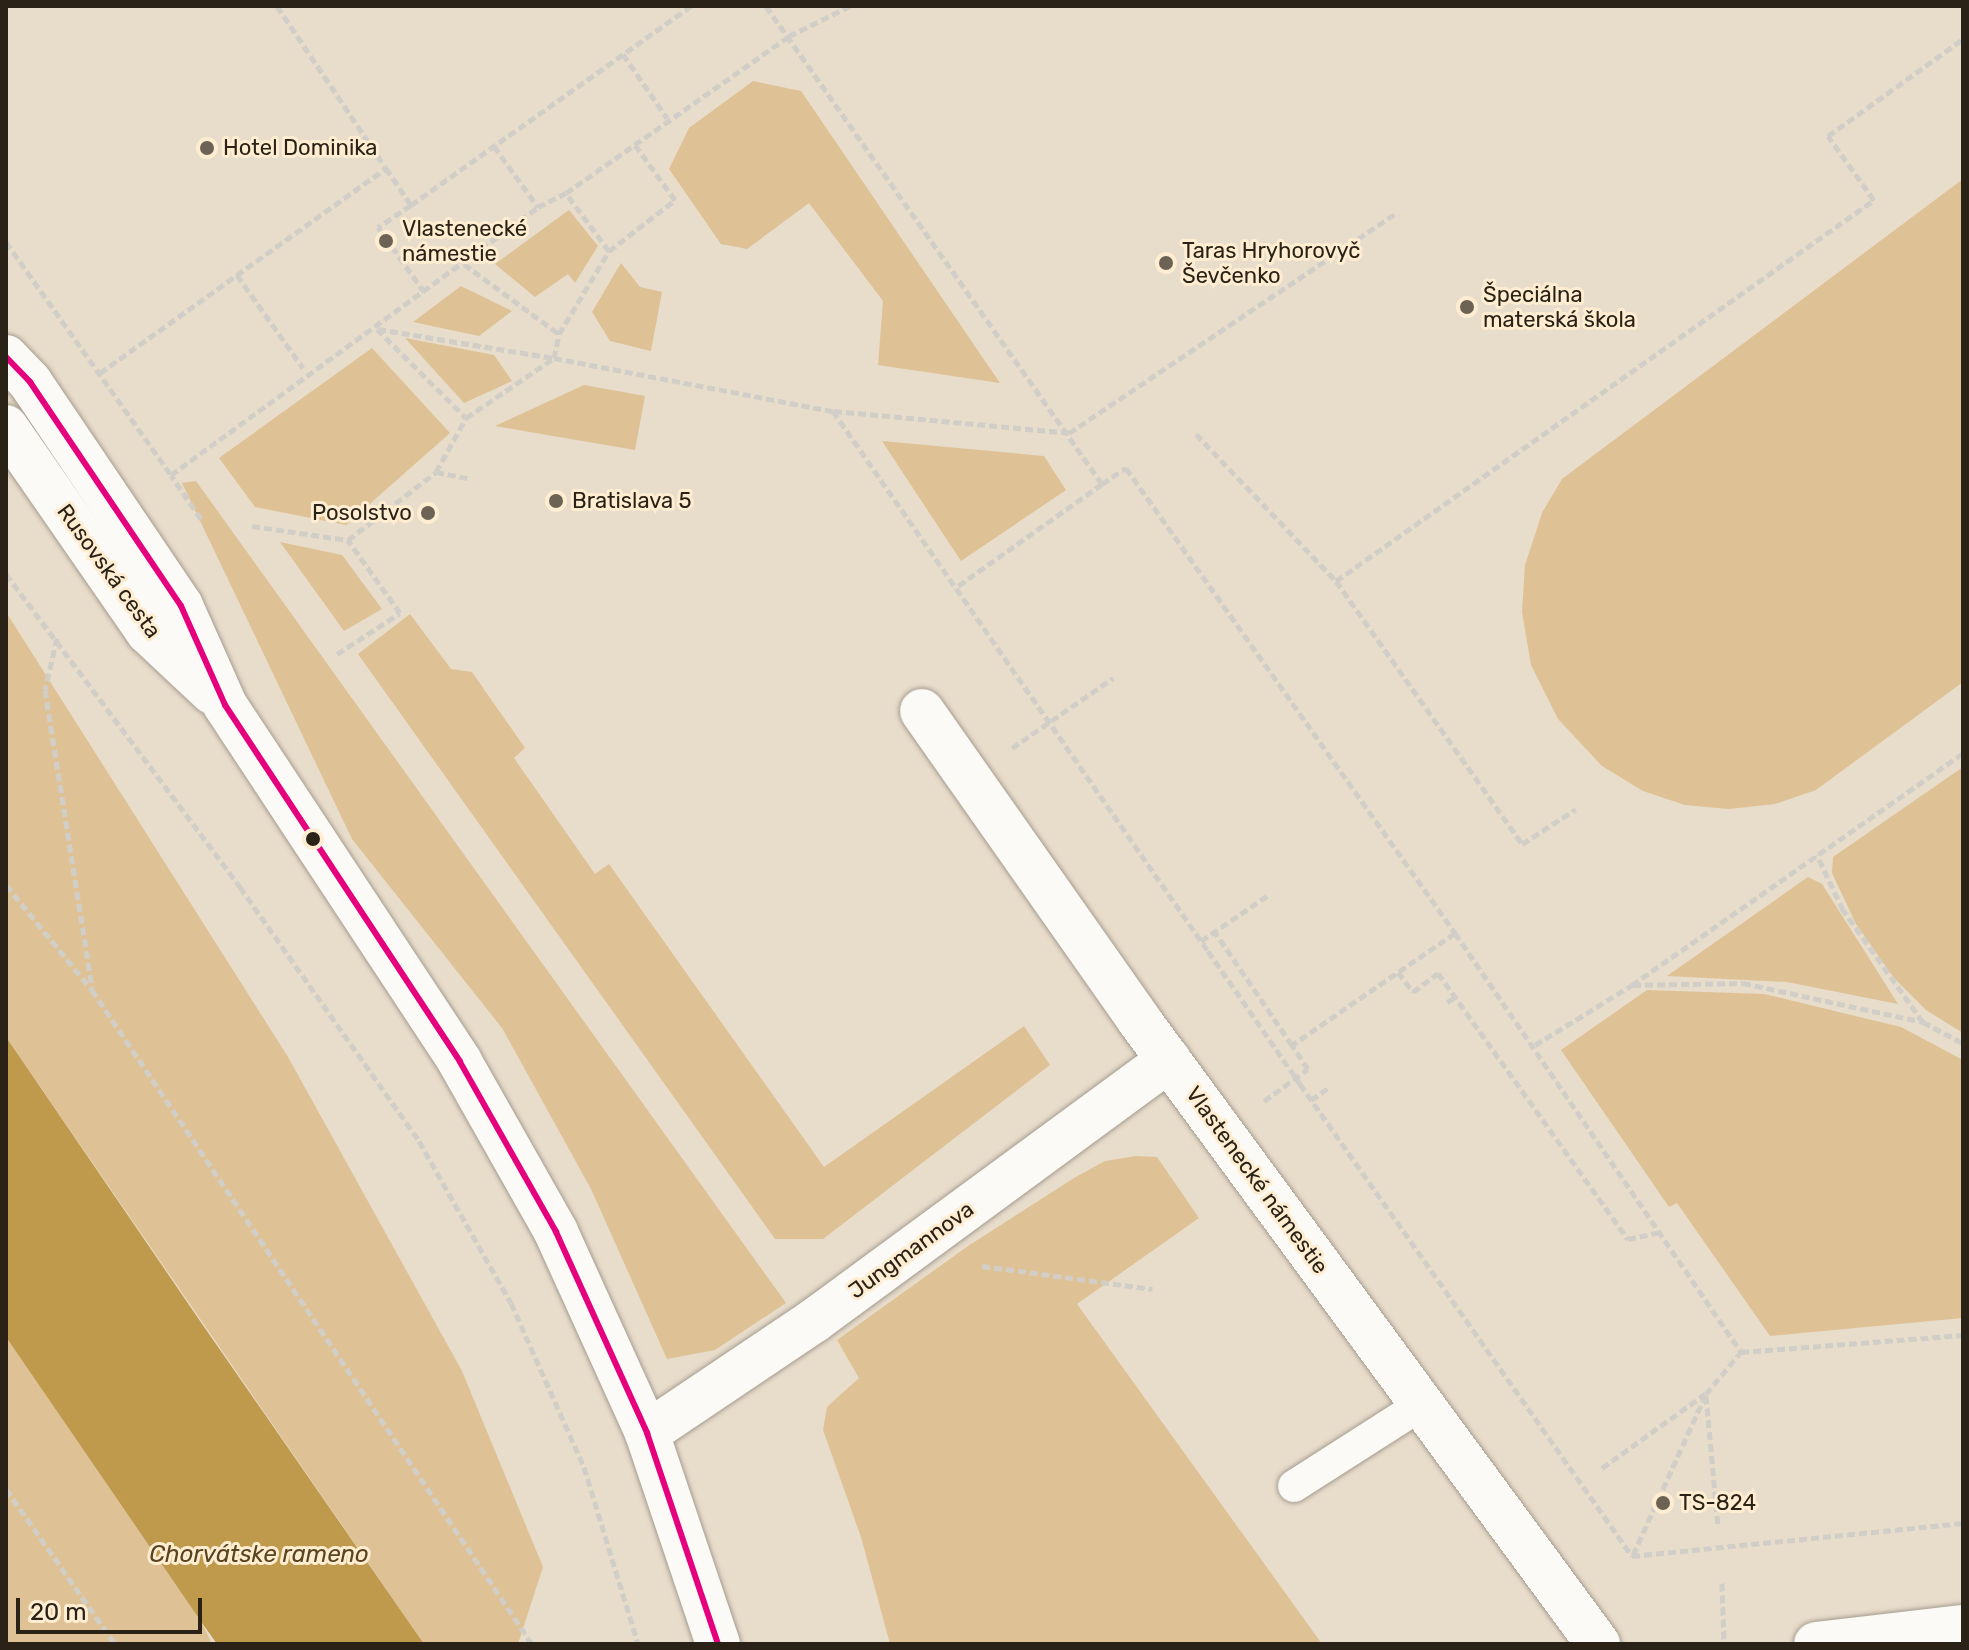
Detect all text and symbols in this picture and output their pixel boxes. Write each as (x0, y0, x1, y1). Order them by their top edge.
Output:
place label: Hotel Dominika (223, 135, 377, 161)
marker: Hotel Dominika (198, 139, 216, 157)
place label: Vlastenecké námestie (402, 215, 527, 266)
marker: Vlastenecké námestie (377, 232, 395, 250)
place label: Taras Hryhorovyč Ševčenko (1182, 237, 1360, 288)
marker: Taras Hryhorovyč Ševčenko (1157, 254, 1175, 272)
place label: Špeciálna materská škola (1483, 281, 1636, 332)
marker: Špeciálna materská škola (1458, 298, 1476, 316)
place label: Bratislava 5 (572, 488, 692, 514)
marker: Bratislava 5 (547, 492, 565, 510)
street label: Rusovská cesta (52, 499, 166, 643)
place label: Posolstvo (312, 500, 412, 526)
marker: Posolstvo (419, 504, 437, 522)
unlabelled marker (305, 831, 321, 847)
street label: Vlastenecké námestie (1180, 1081, 1334, 1279)
street label: Jungmannova (843, 1196, 979, 1304)
place label: TS-824 (1679, 1490, 1756, 1516)
marker: TS-824 (1654, 1494, 1672, 1512)
water label: Chorvátske rameno (149, 1541, 369, 1569)
scale bar (20, 1582, 206, 1632)
text: 20 m (30, 1598, 87, 1626)

